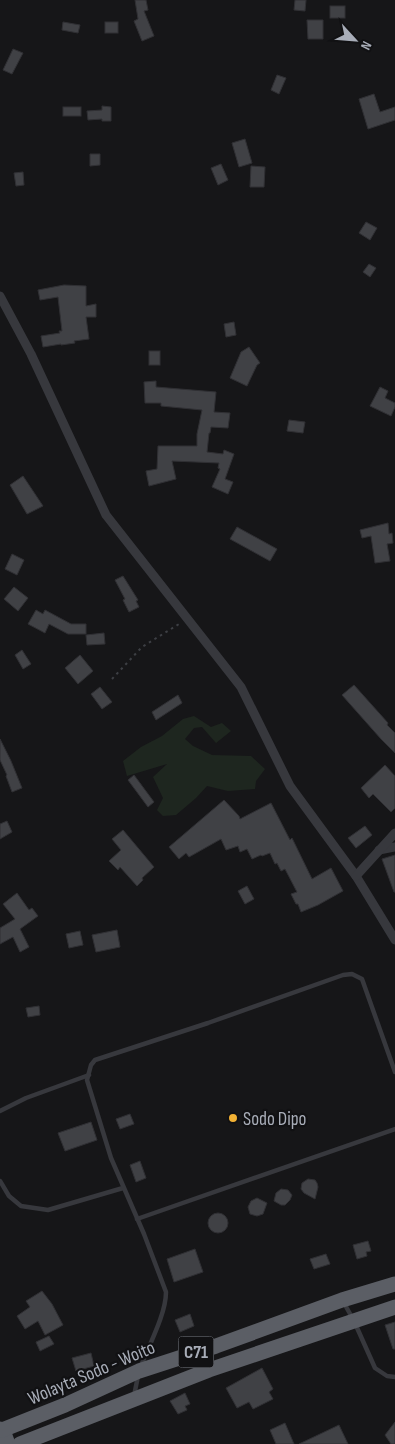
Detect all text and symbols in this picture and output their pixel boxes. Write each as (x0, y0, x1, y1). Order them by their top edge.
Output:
north arrow (330, 15, 380, 65)
text: N (357, 38, 376, 53)
place label: Sodo Dipo (243, 1108, 306, 1131)
marker: Sodo Dipo (227, 1112, 239, 1124)
street label: Wolayta Sodo - Woito (24, 1336, 159, 1411)
road number: C71 (178, 1336, 214, 1368)

